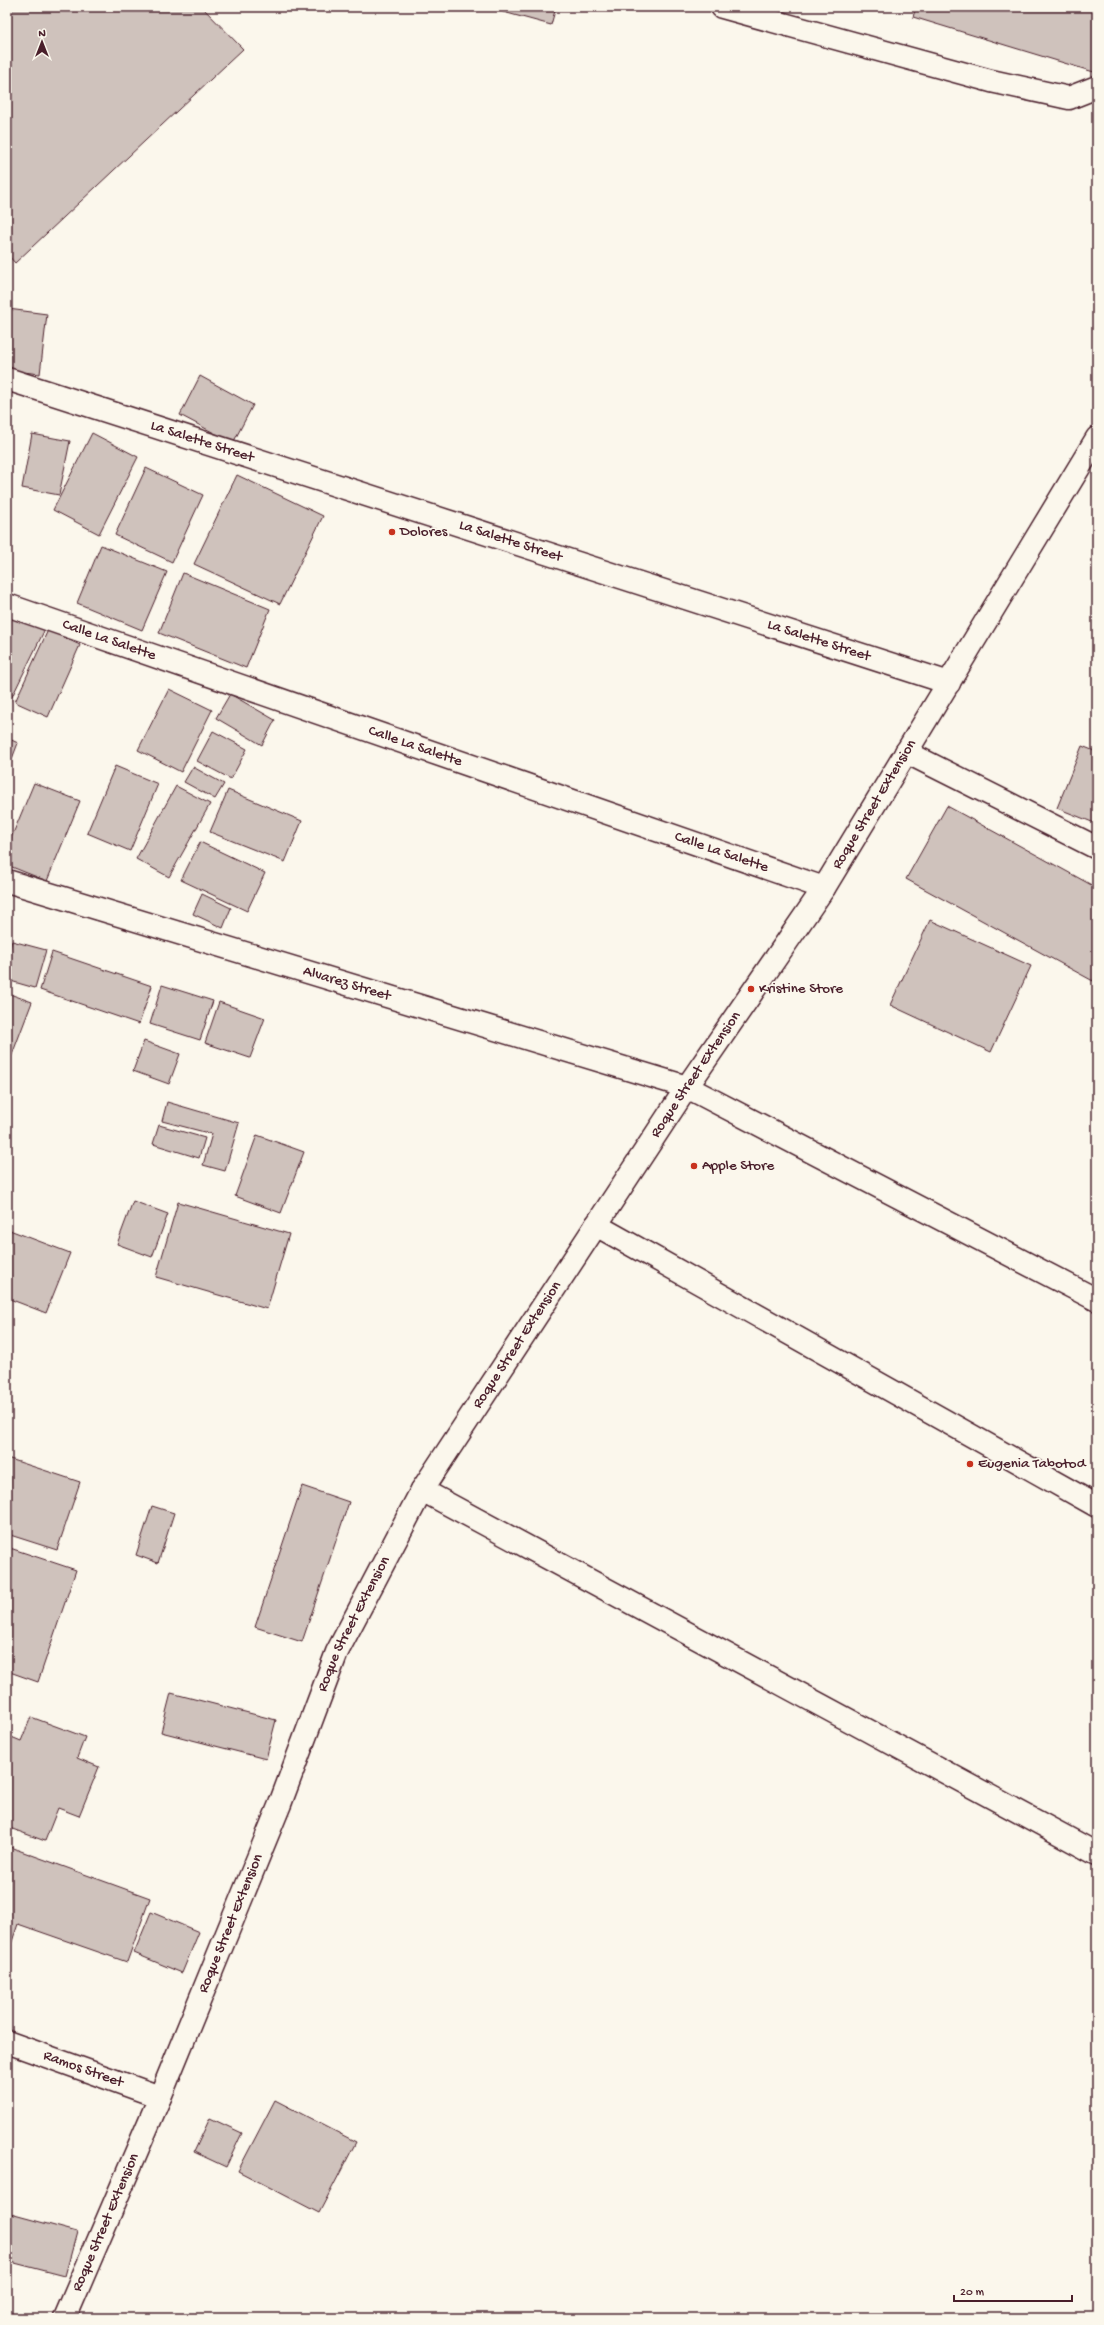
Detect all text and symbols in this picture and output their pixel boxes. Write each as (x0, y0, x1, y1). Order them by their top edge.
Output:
north arrow (22, 22, 62, 62)
text: N (38, 28, 46, 40)
street label: La Salette Street (148, 417, 258, 468)
street label: La Salette Street (457, 516, 566, 567)
place label: Dolores (399, 523, 448, 541)
marker: Dolores (387, 527, 397, 537)
street label: Calle La Salette (60, 616, 159, 665)
street label: La Salette Street (765, 616, 874, 667)
street label: Calle La Salette (366, 722, 465, 771)
street label: Roque Street Extension (828, 736, 921, 873)
street label: Calle La Salette (672, 828, 771, 877)
street label: Alvarez Street (301, 962, 394, 1006)
place label: Kristine Store (759, 980, 843, 998)
marker: Kristine Store (746, 984, 756, 994)
street label: Roque Street Extension (647, 1008, 745, 1141)
place label: Apple Store (702, 1157, 774, 1175)
marker: Apple Store (689, 1161, 699, 1171)
street label: Roque Street Extension (469, 1278, 566, 1412)
place label: Eugenia Tabotod (978, 1455, 1087, 1473)
marker: Eugenia Tabotod (965, 1459, 975, 1469)
street label: Roque Street Extension (314, 1553, 395, 1694)
street label: Roque Street Extension (195, 1851, 268, 1996)
street label: Ramos Street (41, 2047, 127, 2093)
street label: Roque Street Extension (68, 2151, 144, 2294)
scale bar (954, 2277, 1072, 2303)
text: 20 m (960, 2286, 985, 2300)

